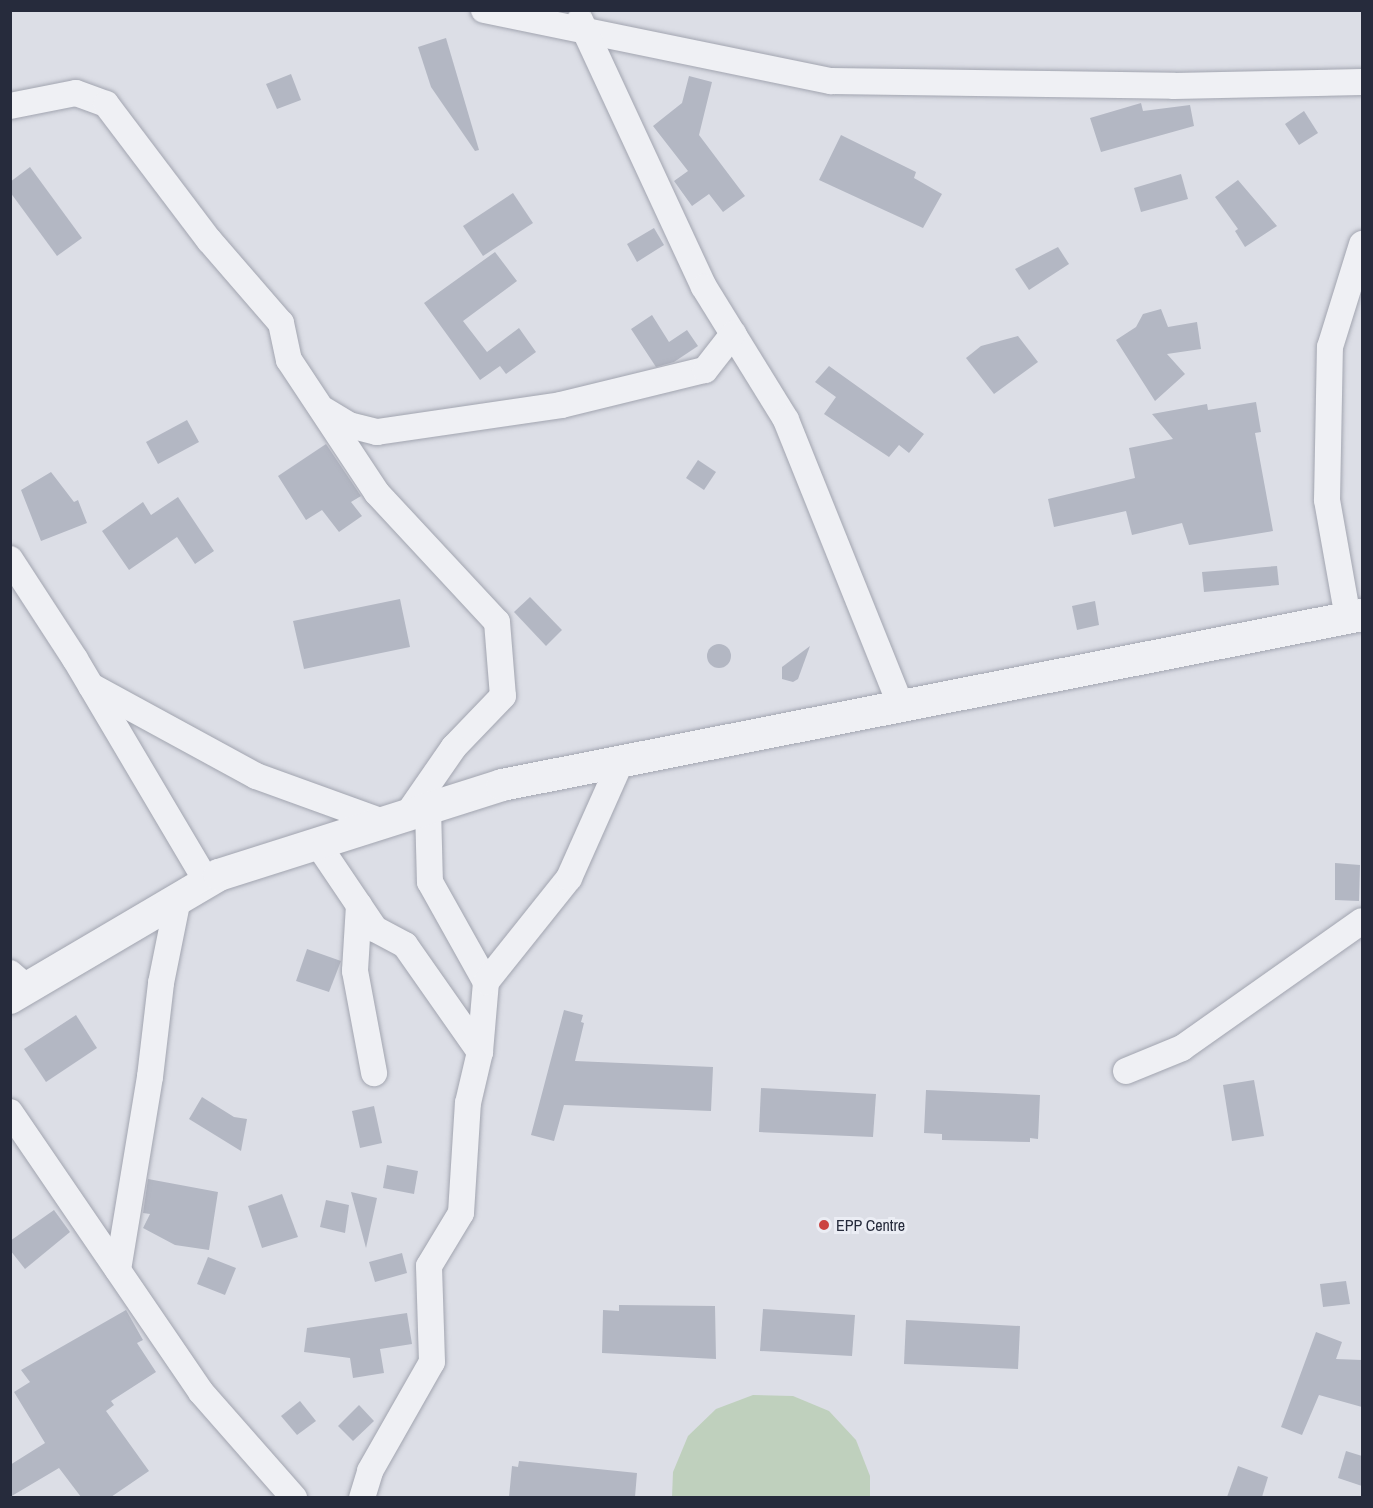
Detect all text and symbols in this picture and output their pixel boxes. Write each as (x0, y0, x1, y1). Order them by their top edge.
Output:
place label: EPP Centre (836, 1215, 905, 1235)
marker: EPP Centre (817, 1218, 831, 1232)

